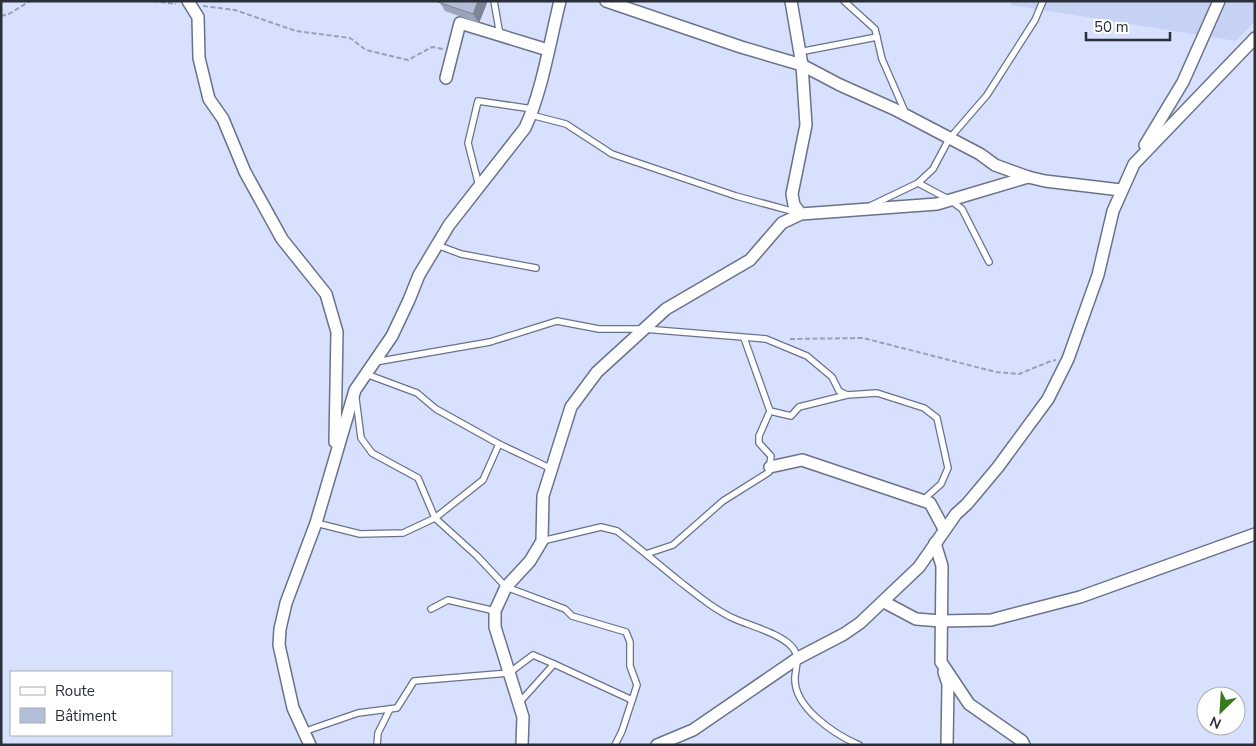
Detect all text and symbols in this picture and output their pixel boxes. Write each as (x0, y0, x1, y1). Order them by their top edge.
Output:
scale bar (1086, 10, 1170, 42)
text: 50 m (1094, 17, 1129, 37)
legend (10, 671, 172, 736)
text: Route (55, 681, 95, 701)
north arrow (1196, 686, 1246, 736)
text: Bâtiment (55, 706, 117, 726)
text: N (1207, 712, 1224, 733)

